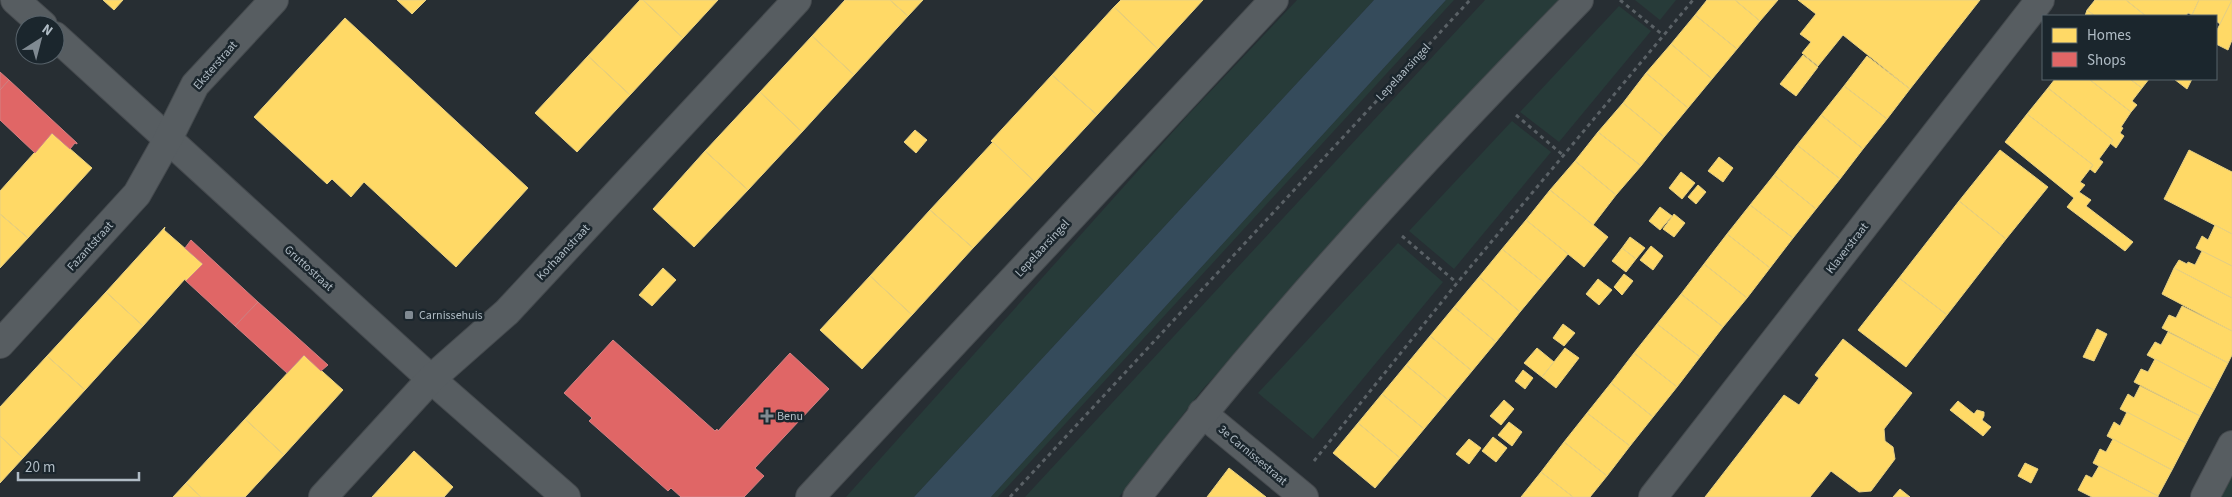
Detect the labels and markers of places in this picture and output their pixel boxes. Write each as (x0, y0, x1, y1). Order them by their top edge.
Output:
place label: Carnissehuis (419, 307, 483, 324)
marker: Carnissehuis (403, 309, 415, 321)
place label: Benu (777, 408, 803, 425)
marker: Benu (761, 410, 773, 422)

